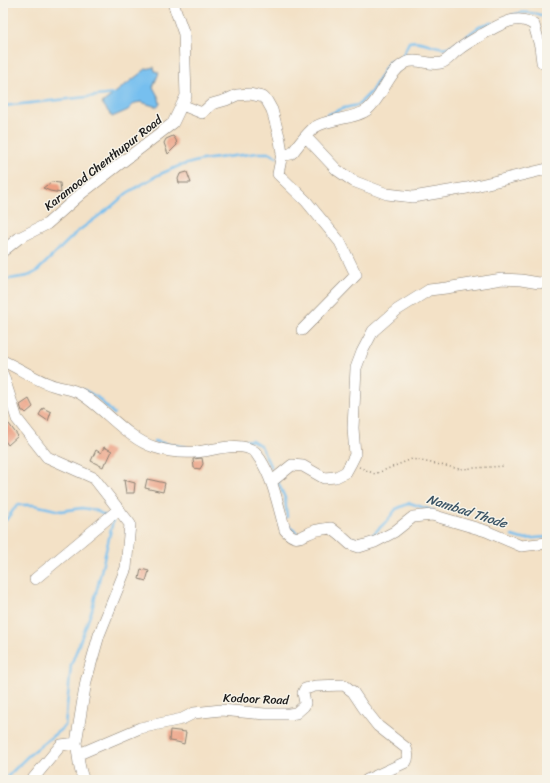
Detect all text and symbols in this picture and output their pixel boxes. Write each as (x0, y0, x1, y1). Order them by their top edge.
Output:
street label: Karamood Chenthupur Road (39, 109, 168, 216)
water label: Nambad Thode (424, 487, 511, 535)
street label: Kodoor Road (223, 687, 290, 711)

